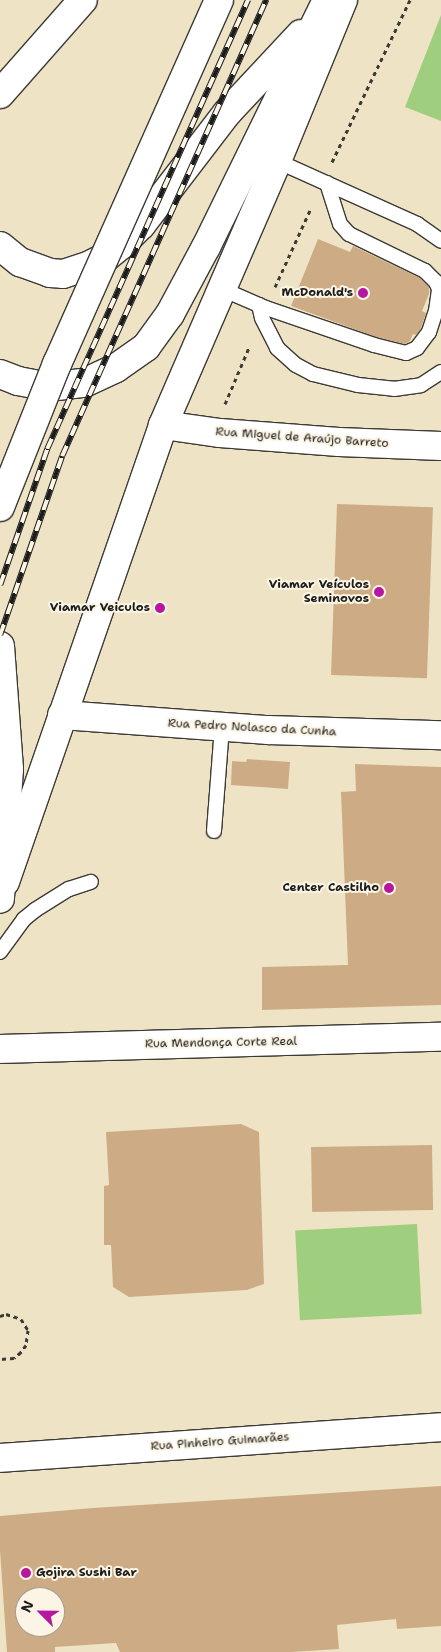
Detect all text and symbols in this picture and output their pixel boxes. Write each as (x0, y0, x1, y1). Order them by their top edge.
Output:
place label: McDonald's (281, 286, 353, 300)
marker: McDonald's (357, 287, 369, 299)
street label: Rua Miguel de Araújo Barreto (215, 425, 389, 451)
place label: Viamar Veículos Seminovos (269, 578, 369, 606)
marker: Viamar Veículos Seminovos (373, 586, 385, 598)
place label: Viamar Veiculos (50, 601, 150, 615)
marker: Viamar Veiculos (154, 602, 166, 614)
street label: Rua Pedro Nolasco da Cunha (167, 716, 337, 740)
place label: Center Castilho (282, 881, 379, 895)
marker: Center Castilho (383, 882, 395, 894)
street label: Rua Mendonça Corte Real (145, 1034, 297, 1052)
street label: Rua Pinheiro Guimarães (150, 1430, 290, 1454)
place label: Gojira Sushi Bar (36, 1566, 137, 1580)
marker: Gojira Sushi Bar (20, 1567, 32, 1579)
north arrow (15, 1587, 65, 1637)
text: N (17, 1598, 38, 1615)

